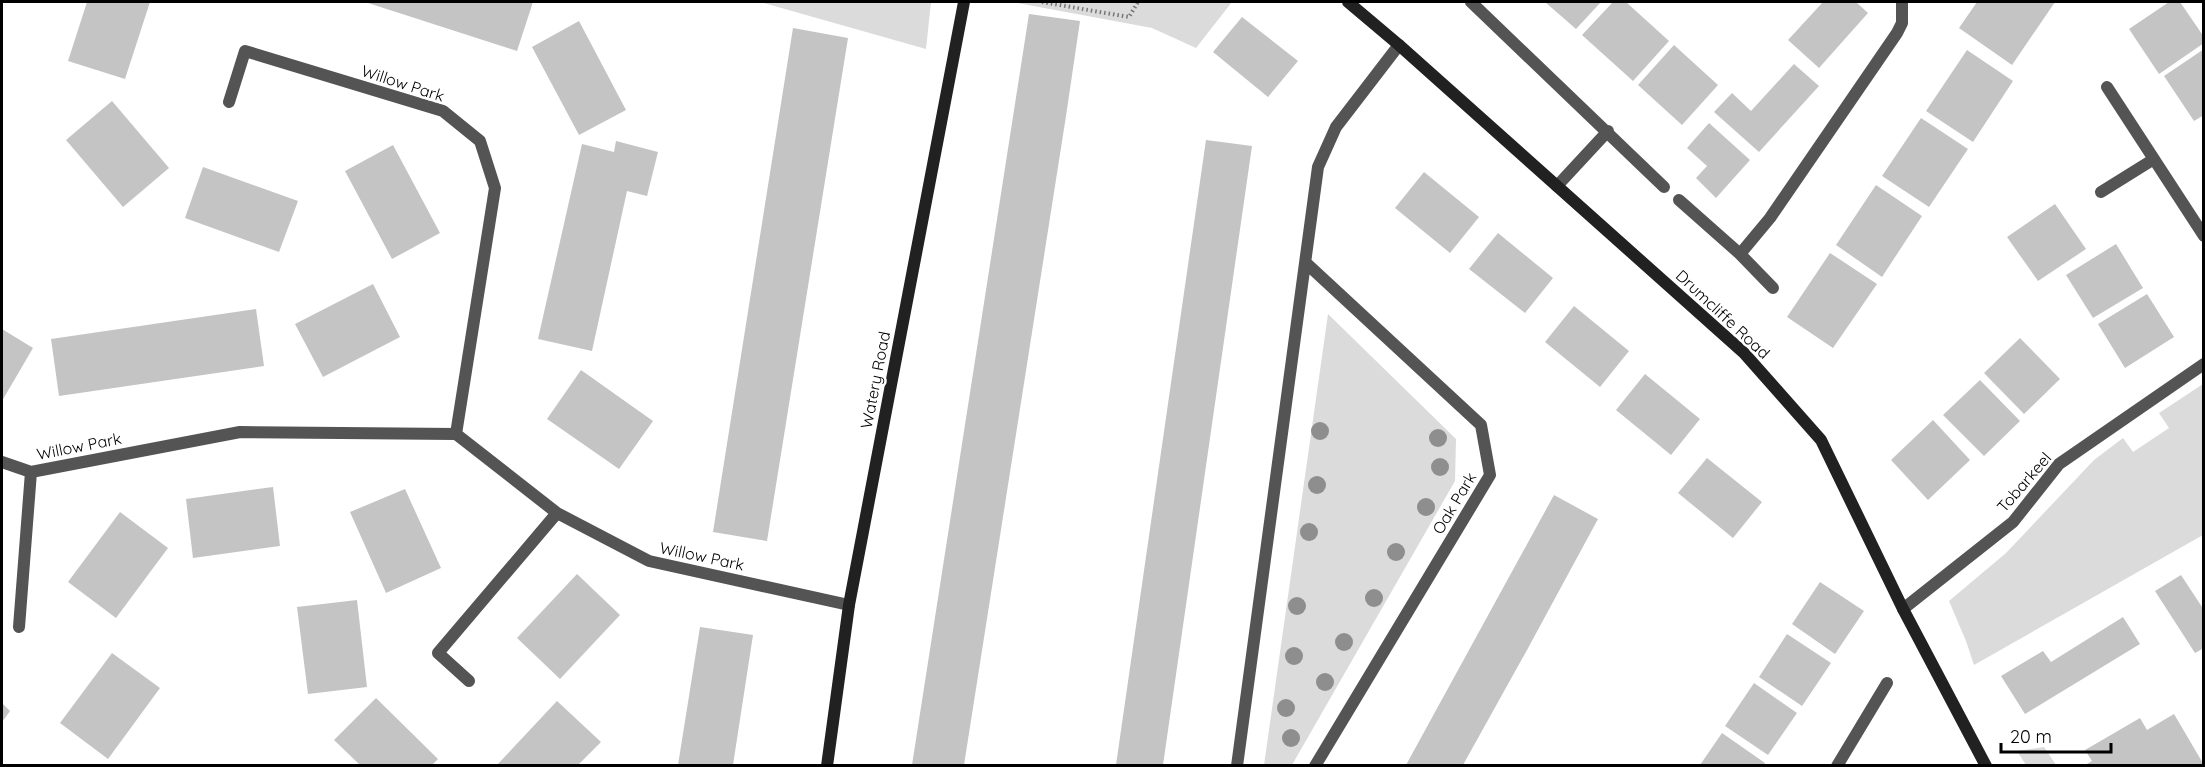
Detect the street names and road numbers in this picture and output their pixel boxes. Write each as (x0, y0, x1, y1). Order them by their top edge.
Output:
street label: Willow Park (359, 60, 447, 106)
street label: Drumcliffe Road (1672, 265, 1774, 363)
street label: Watery Road (856, 330, 894, 430)
street label: Willow Park (35, 428, 123, 464)
street label: Tobarkeel (1993, 448, 2055, 516)
street label: Oak Park (1428, 468, 1480, 538)
street label: Willow Park (658, 537, 746, 575)

